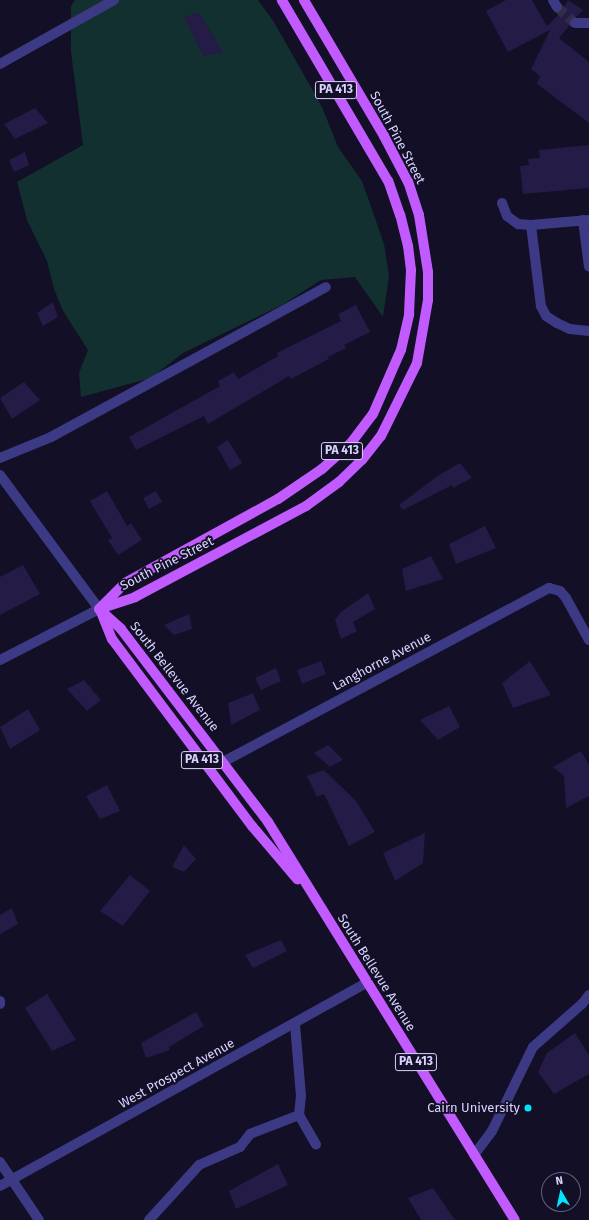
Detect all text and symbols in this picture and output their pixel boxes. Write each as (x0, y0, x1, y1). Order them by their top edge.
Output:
road number: PA 413 (314, 80, 358, 100)
street label: South Pine Street (366, 89, 428, 187)
road number: PA 413 (320, 441, 364, 461)
street label: South Pine Street (118, 534, 216, 594)
street label: South Bellevue Avenue (126, 619, 222, 735)
street label: Langhorne Avenue (330, 629, 434, 695)
road number: PA 413 (180, 750, 224, 770)
street label: South Bellevue Avenue (334, 912, 418, 1034)
street label: West Prospect Avenue (116, 1036, 238, 1112)
road number: PA 413 (394, 1052, 438, 1072)
place label: Cairn University (427, 1100, 520, 1116)
marker: Cairn University (523, 1103, 533, 1113)
north arrow (541, 1172, 581, 1212)
text: N (555, 1174, 564, 1188)

